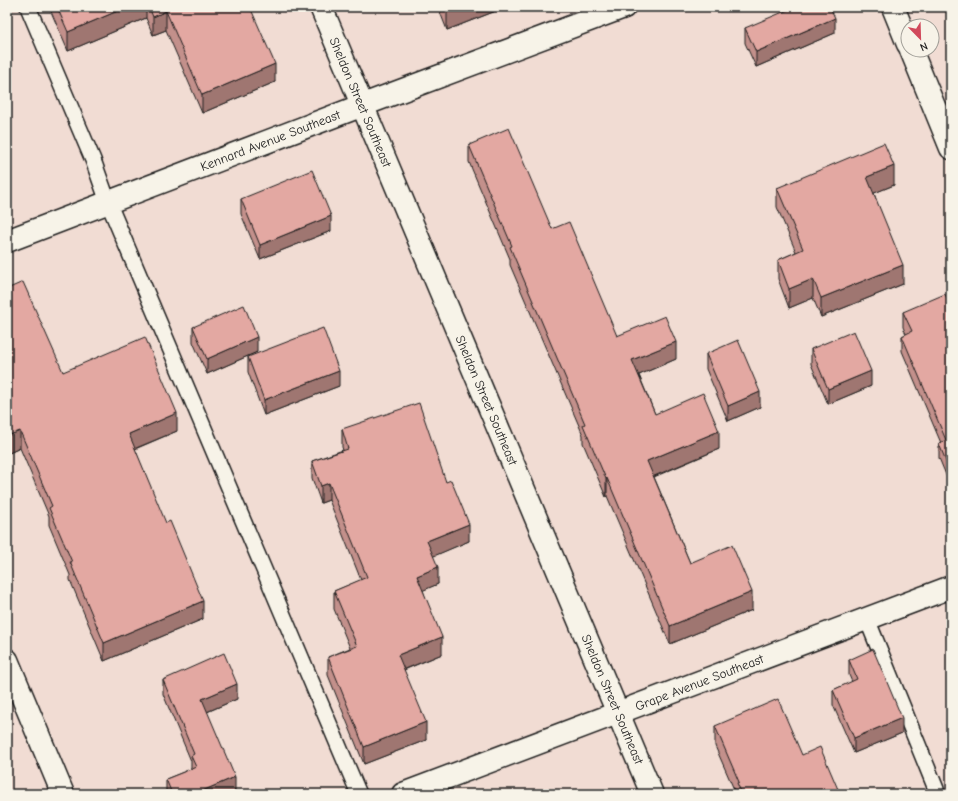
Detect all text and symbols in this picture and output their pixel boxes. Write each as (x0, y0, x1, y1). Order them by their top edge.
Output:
north arrow (900, 18, 940, 58)
street label: Sheldon Street Southeast (326, 35, 395, 170)
text: N (918, 39, 930, 54)
street label: Kennard Avenue Southeast (198, 106, 343, 174)
street label: Sheldon Street Southeast (452, 333, 521, 468)
street label: Sheldon Street Southeast (578, 632, 647, 767)
street label: Grape Avenue Southeast (633, 651, 767, 714)

